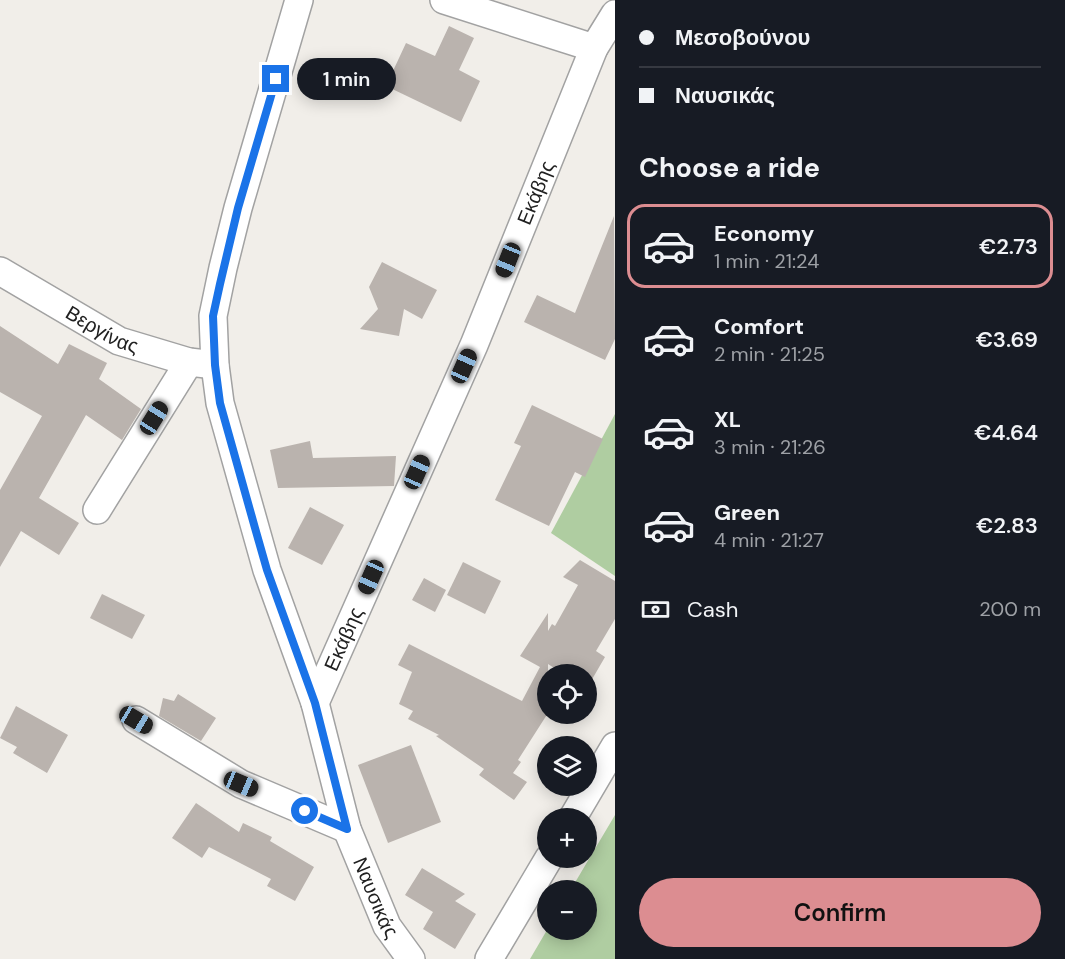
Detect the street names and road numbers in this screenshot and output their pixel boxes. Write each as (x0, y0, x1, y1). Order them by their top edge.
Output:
street label: Εκάβης (511, 156, 560, 229)
street label: Βεργίνας (61, 300, 142, 359)
street label: Εκάβης (318, 603, 369, 675)
street label: Ναυσικάς (347, 853, 405, 943)

